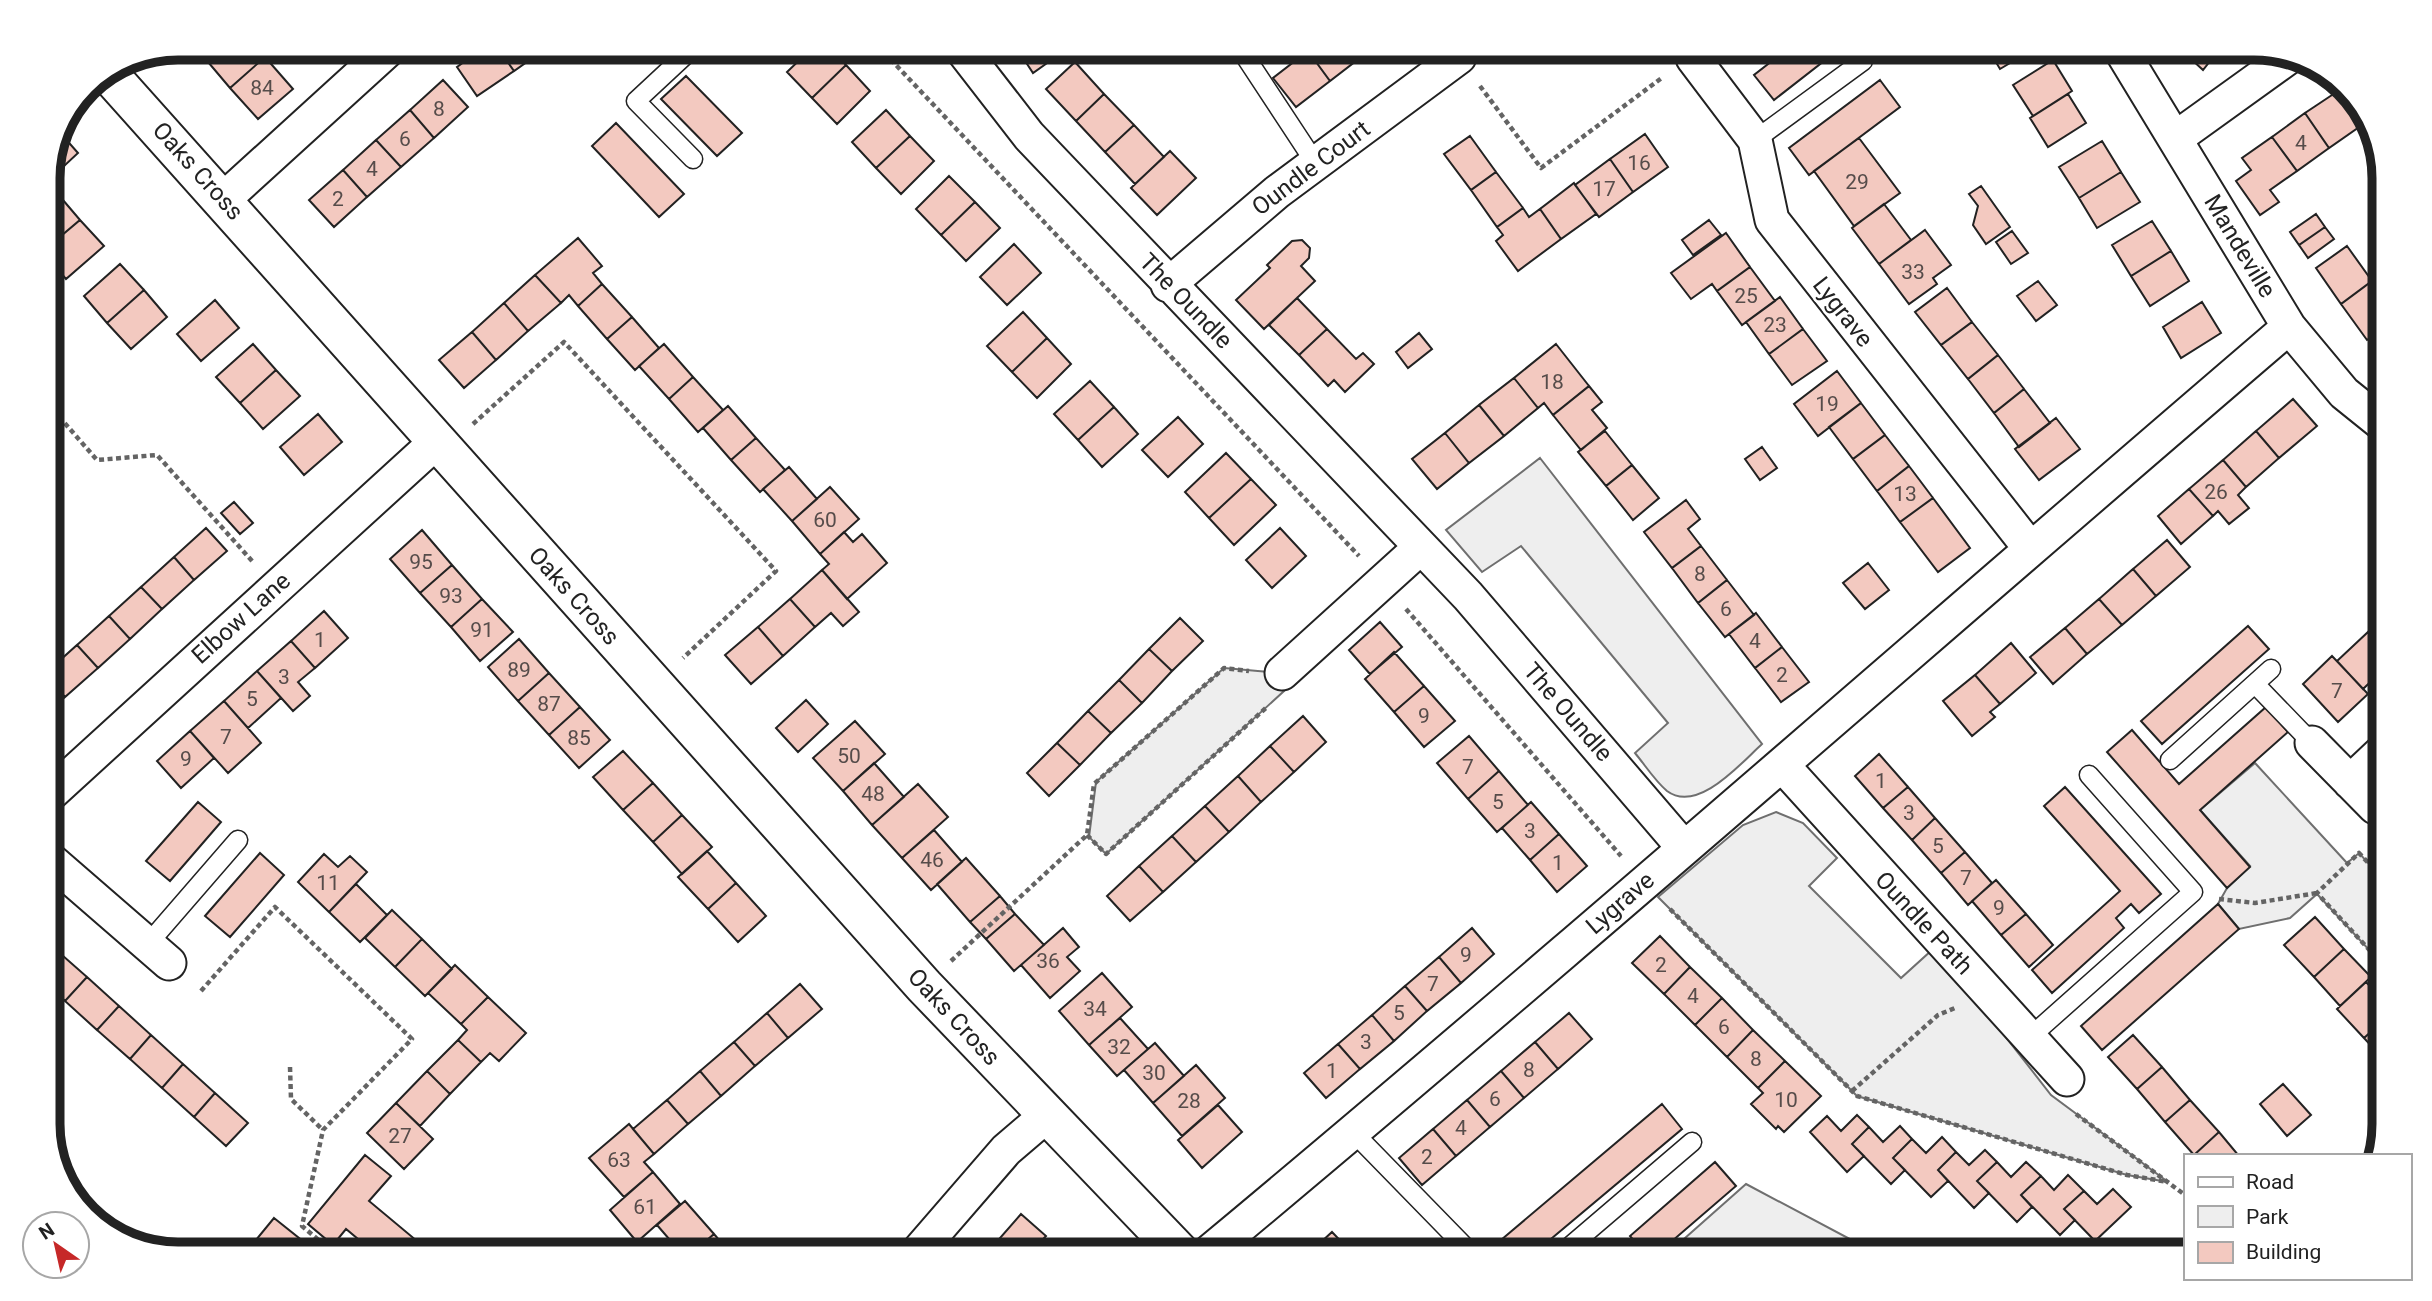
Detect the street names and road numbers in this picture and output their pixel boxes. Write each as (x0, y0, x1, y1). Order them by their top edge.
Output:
street label: Oundle Court (1247, 115, 1376, 221)
street label: Oaks Cross (147, 116, 249, 226)
street label: Mandeville (2198, 189, 2282, 303)
street label: The Oundle (1134, 248, 1238, 354)
street label: Lygrave (1807, 272, 1879, 352)
street label: Oaks Cross (523, 541, 625, 651)
street label: Elbow Lane (186, 567, 296, 669)
street label: The Oundle (1518, 657, 1618, 767)
street label: Lygrave (1580, 866, 1660, 940)
street label: Oundle Path (1869, 866, 1979, 980)
street label: Oaks Cross (902, 963, 1006, 1071)

